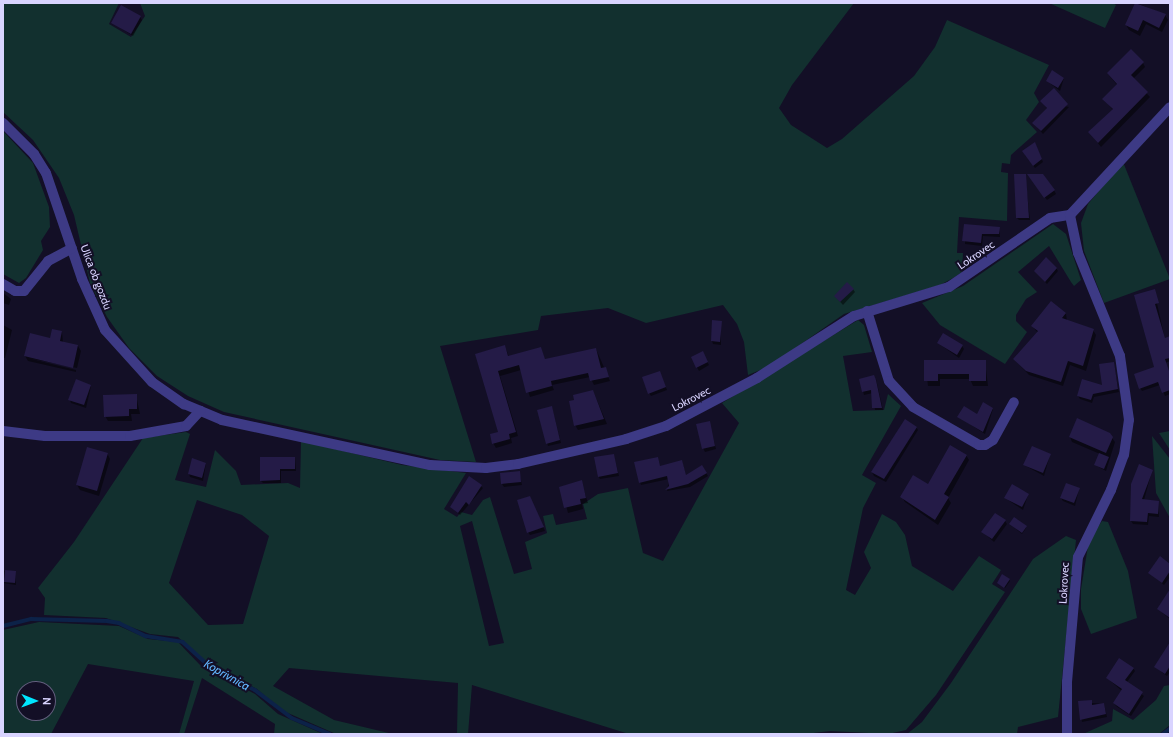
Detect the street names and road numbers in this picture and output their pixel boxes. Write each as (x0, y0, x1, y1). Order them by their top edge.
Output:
street label: Lokrovec (955, 238, 997, 272)
street label: Ulica ob gozdu (78, 243, 114, 311)
street label: Lokrovec (669, 384, 713, 414)
street label: Lokrovec (1056, 562, 1072, 604)

